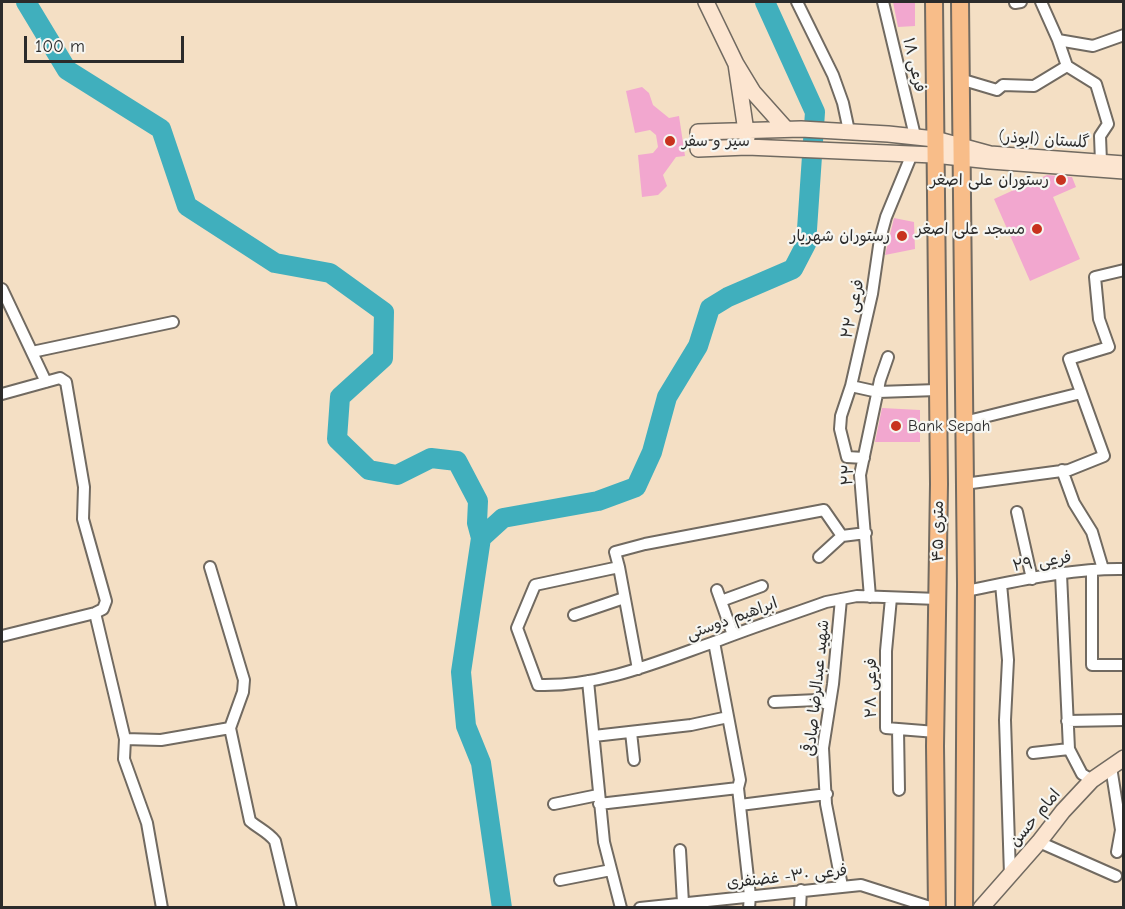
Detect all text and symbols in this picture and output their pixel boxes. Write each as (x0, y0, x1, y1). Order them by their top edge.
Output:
scale bar (27, 24, 188, 62)
text: 100 m (35, 36, 85, 57)
street label: فرعی ۱۸ (898, 36, 930, 94)
street label: گلستان (ابوذر) (998, 127, 1090, 153)
place label: سیر و سفر (682, 131, 750, 151)
marker: سیر و سفر (663, 134, 677, 148)
place label: رستوران علی اصغر (930, 170, 1049, 190)
marker: رستوران علی اصغر (1054, 173, 1068, 187)
place label: مسجد علی اصغر (916, 219, 1025, 239)
marker: مسجد علی اصغر (1030, 222, 1044, 236)
place label: رستوران شهریار (790, 226, 890, 246)
marker: رستوران شهریار (895, 229, 909, 243)
street label: فرعی ۲۲ (837, 278, 869, 340)
place label: Bank Sepah (908, 416, 990, 436)
marker: Bank Sepah (889, 419, 903, 433)
street label: ۲۲ (838, 464, 858, 486)
street label: ۴۵ متری (928, 500, 948, 562)
street label: فرعی ۲۹ (1011, 548, 1073, 576)
street label: ابراهیم دوستی (684, 594, 780, 644)
street label: شهید عبدالرضا صادقی (800, 619, 834, 757)
street label: فرعی ۲۸ (861, 658, 881, 718)
street label: امام حسن (1005, 785, 1065, 851)
street label: فرعی ۳۰- غضنفری (726, 861, 848, 893)

